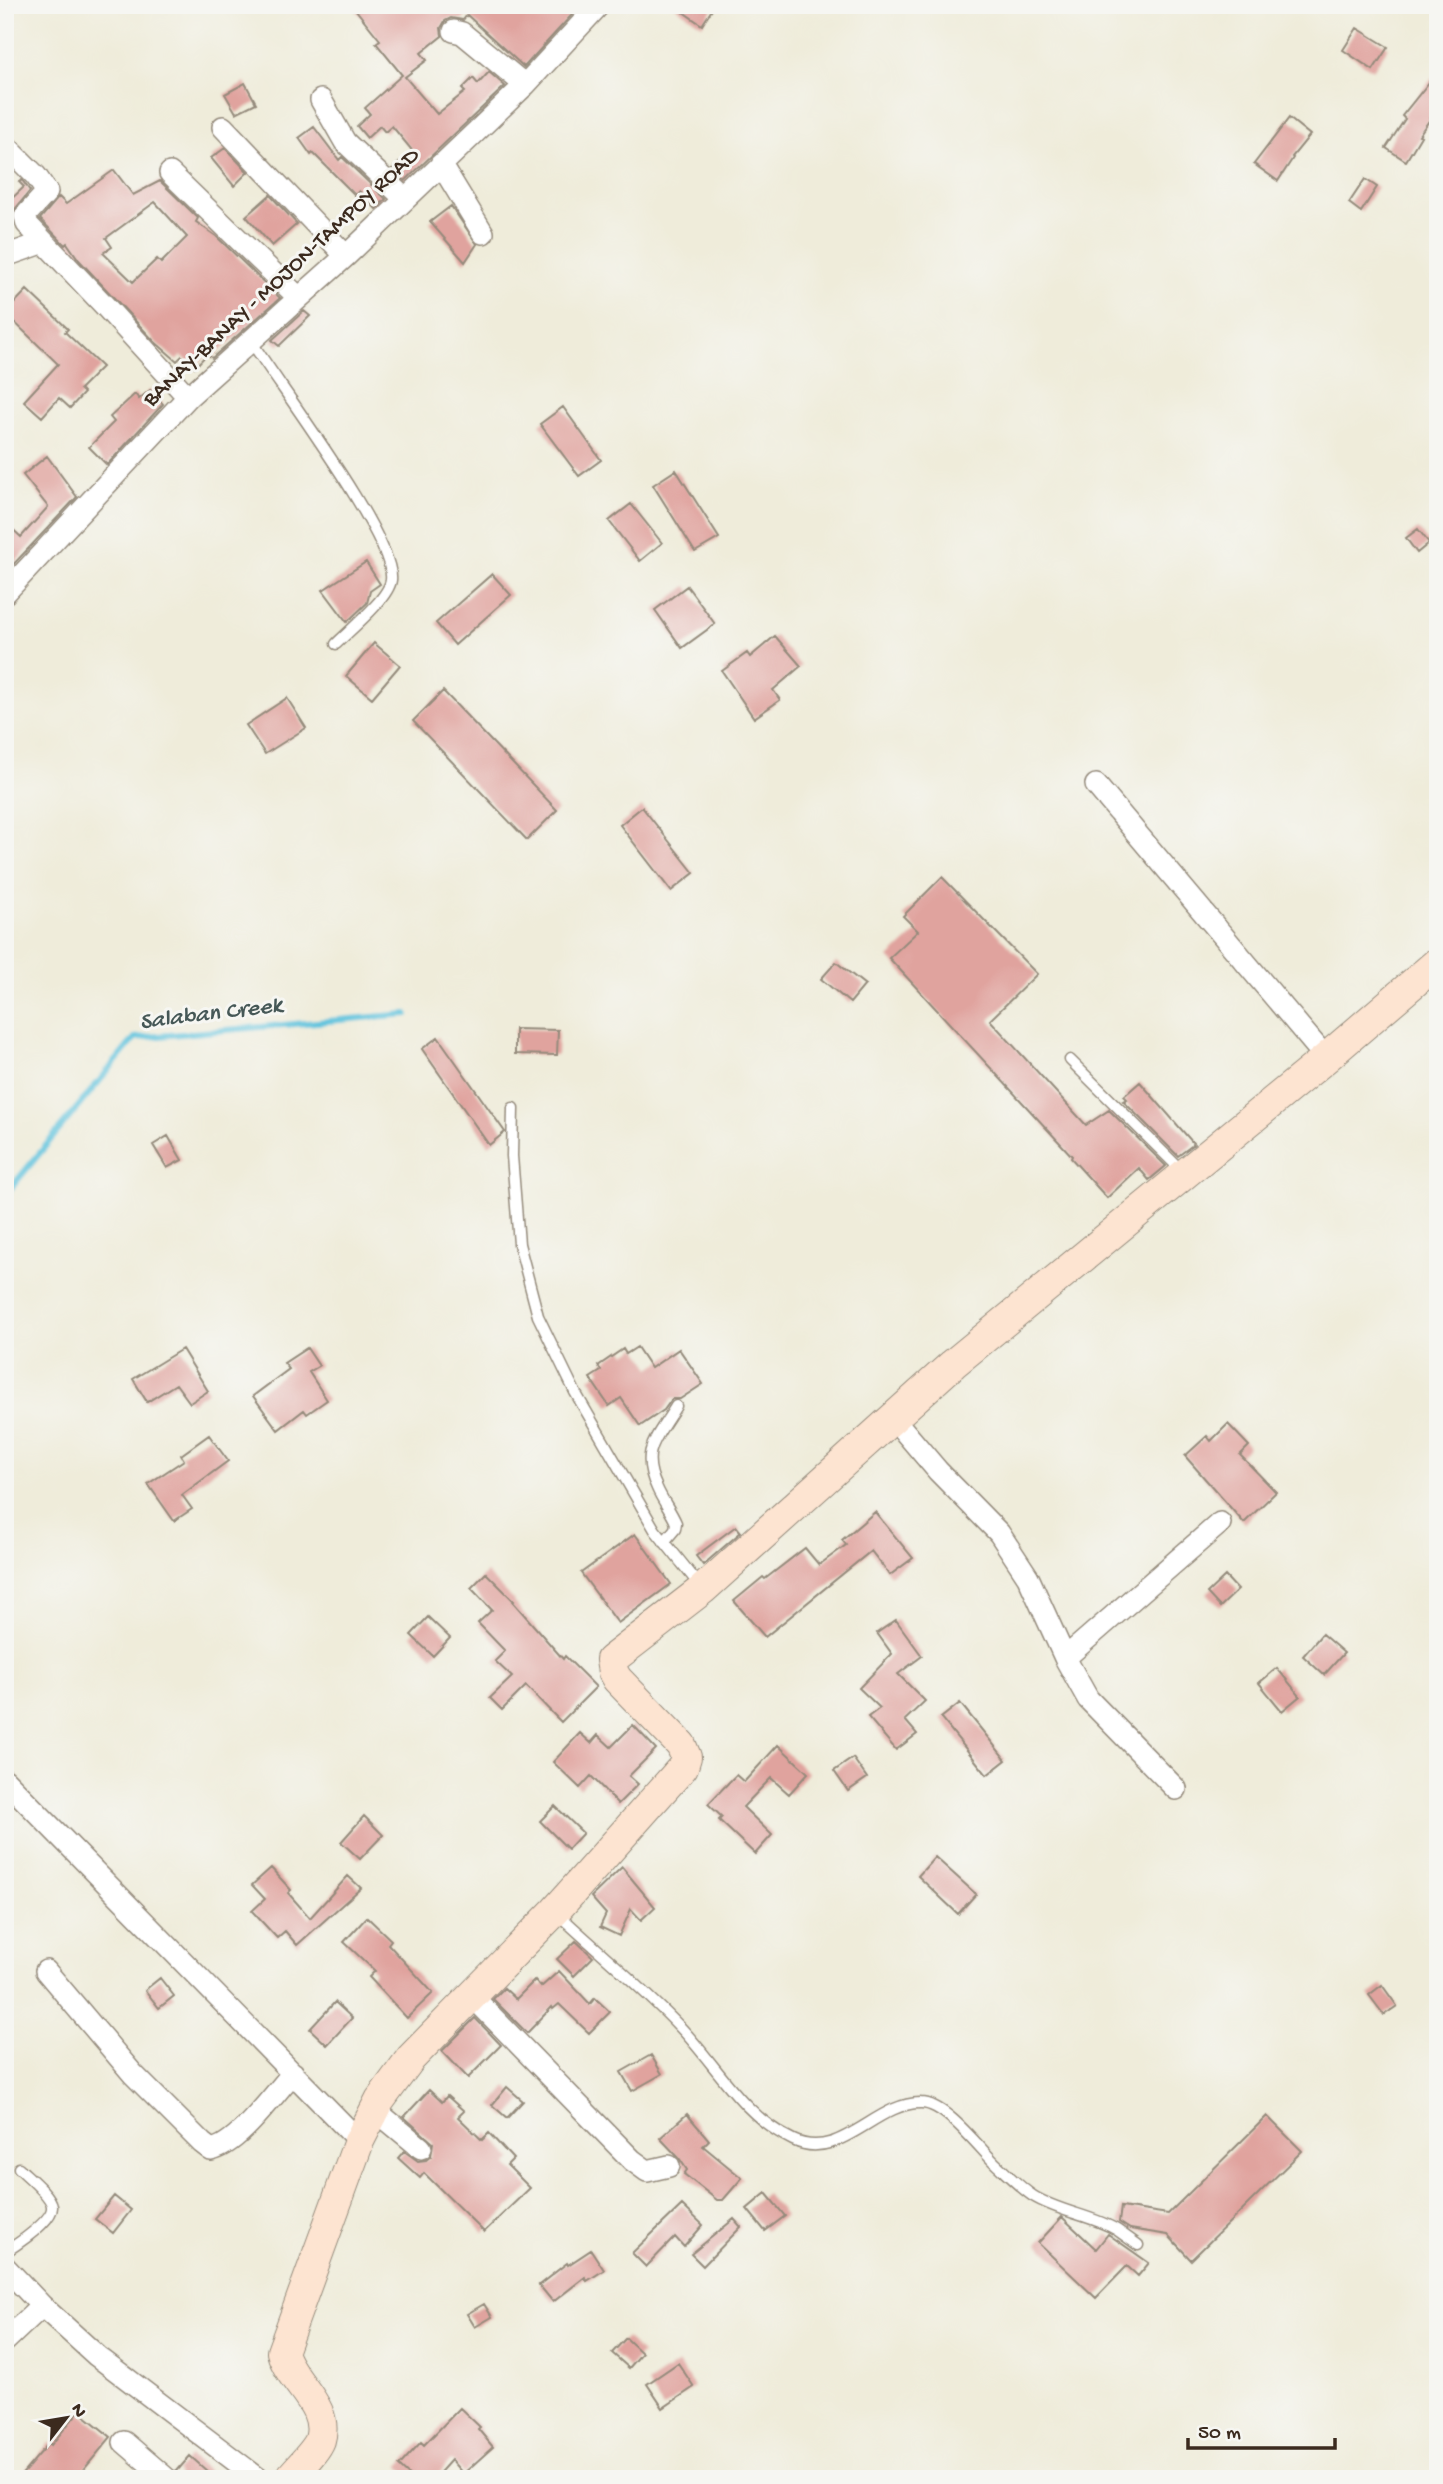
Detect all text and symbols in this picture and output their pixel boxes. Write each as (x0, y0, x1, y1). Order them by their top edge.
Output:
street label: BANAY-BANAY - MOJON-TAMPOY ROAD (137, 142, 427, 414)
water label: Salaban Creek (138, 992, 286, 1038)
north arrow (32, 2382, 102, 2452)
text: N (65, 2400, 91, 2422)
scale bar (1188, 2407, 1334, 2451)
text: 50 m (1198, 2422, 1241, 2447)

